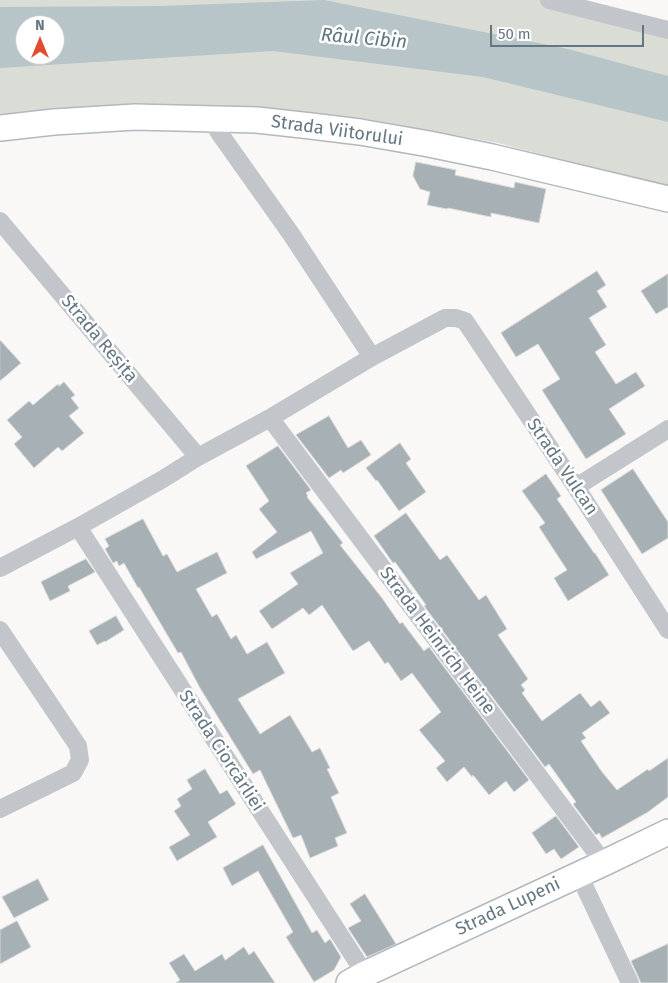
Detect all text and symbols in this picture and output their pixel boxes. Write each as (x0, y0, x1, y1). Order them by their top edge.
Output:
north arrow (15, 15, 65, 65)
scale bar (493, 15, 647, 47)
text: N (35, 17, 45, 34)
water label: Râul Cibin (320, 24, 408, 54)
text: 50 m (498, 25, 531, 43)
street label: Strada Viitorului (270, 111, 404, 151)
street label: Strada Reșița (56, 291, 142, 387)
street label: Strada Vulcan (522, 415, 602, 519)
street label: Strada Heinrich Heine (375, 563, 499, 719)
street label: Strada Ciorcârliei (174, 686, 268, 816)
street label: Strada Lupeni (452, 873, 564, 941)

